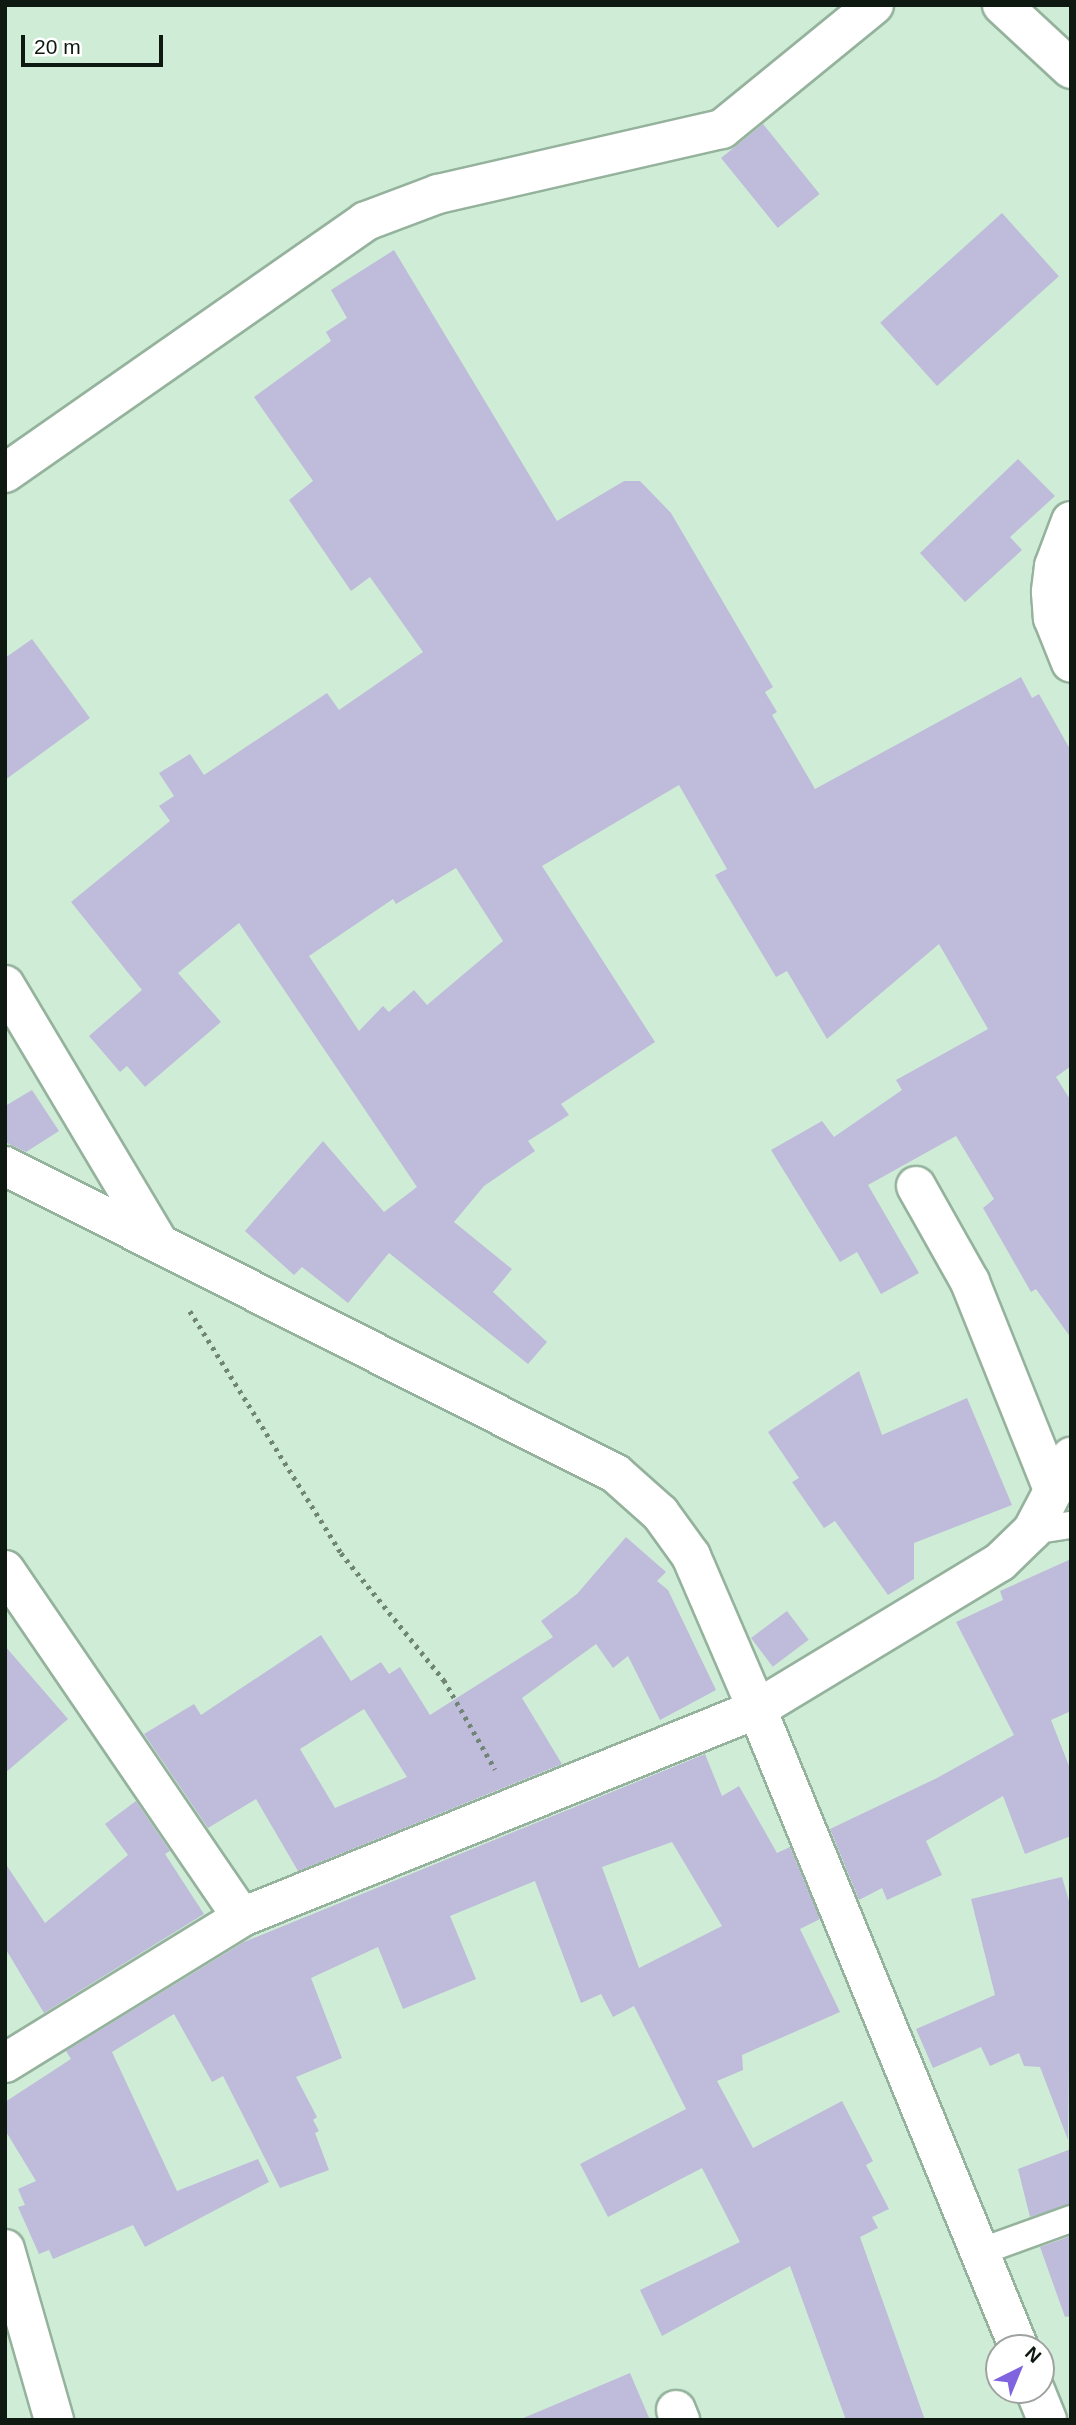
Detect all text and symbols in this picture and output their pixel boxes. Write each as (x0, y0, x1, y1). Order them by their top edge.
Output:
scale bar (24, 21, 166, 65)
text: 20 m (34, 35, 81, 58)
north arrow (985, 2334, 1055, 2404)
text: N (1021, 2342, 1045, 2367)

